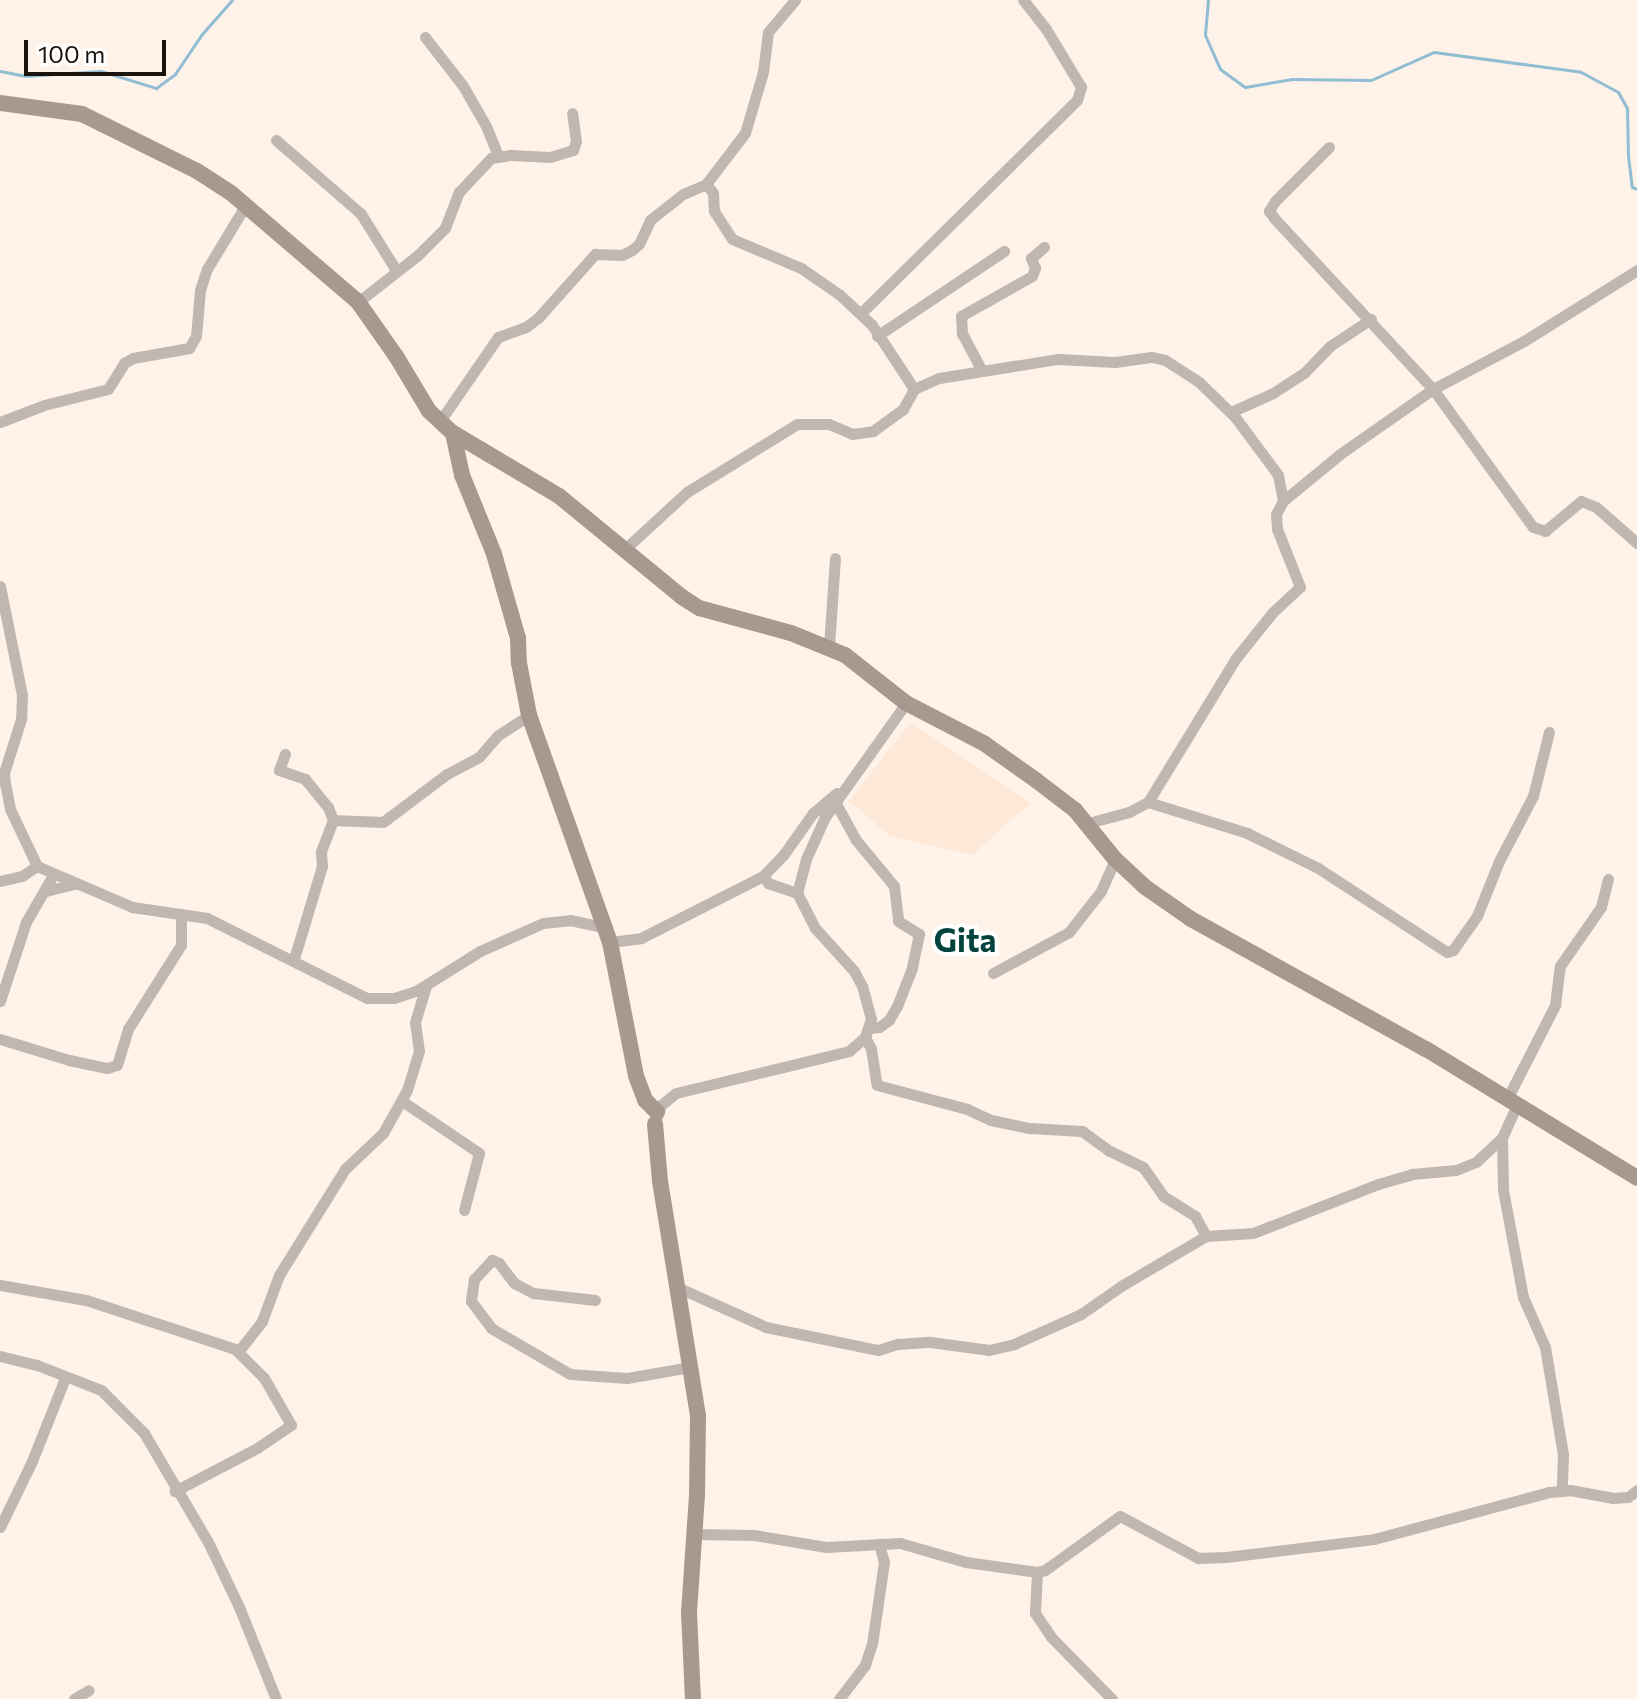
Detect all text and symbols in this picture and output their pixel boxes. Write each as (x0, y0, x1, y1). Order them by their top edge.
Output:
scale bar (28, 24, 170, 74)
text: 100 m (38, 39, 105, 68)
district label: Gita (934, 920, 996, 958)

